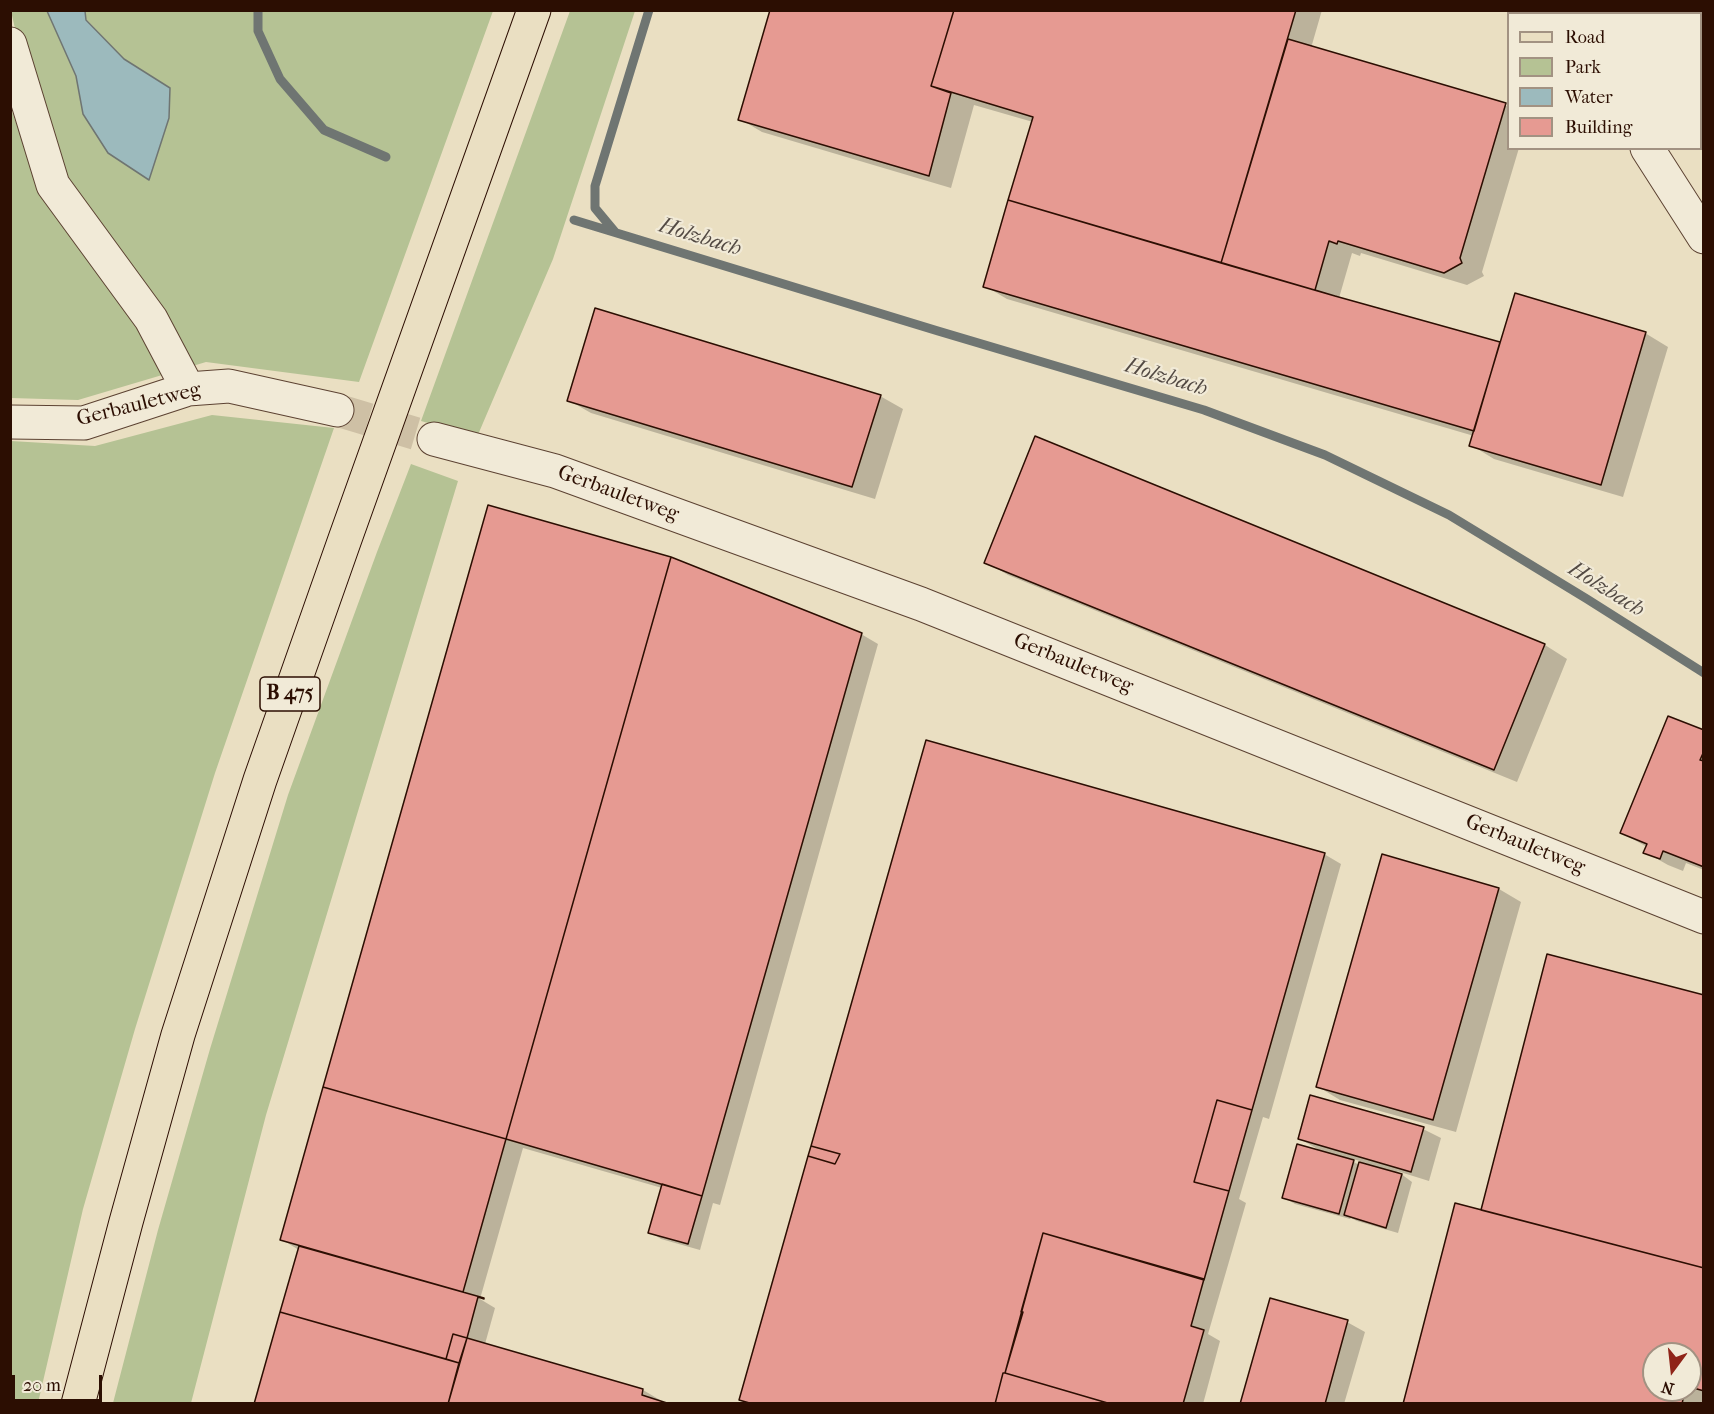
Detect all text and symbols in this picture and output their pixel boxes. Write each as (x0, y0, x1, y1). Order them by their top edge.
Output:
legend (1507, 12, 1702, 150)
text: Road (1565, 27, 1605, 48)
text: Park (1565, 57, 1601, 78)
text: Water (1565, 87, 1613, 108)
text: Building (1565, 117, 1632, 138)
water label: Holzbach (656, 213, 744, 263)
water label: Holzbach (1122, 353, 1210, 403)
street label: Gerbauletweg (74, 377, 204, 433)
street label: Gerbauletweg (554, 460, 682, 528)
water label: Holzbach (1563, 556, 1649, 624)
street label: Gerbauletweg (1009, 629, 1137, 699)
road number: B 475 (260, 677, 320, 711)
street label: Gerbauletweg (1461, 810, 1589, 880)
north arrow (1642, 1342, 1702, 1402)
scale bar (15, 1363, 105, 1401)
text: 20 m (23, 1375, 61, 1396)
text: N (1659, 1377, 1676, 1399)

